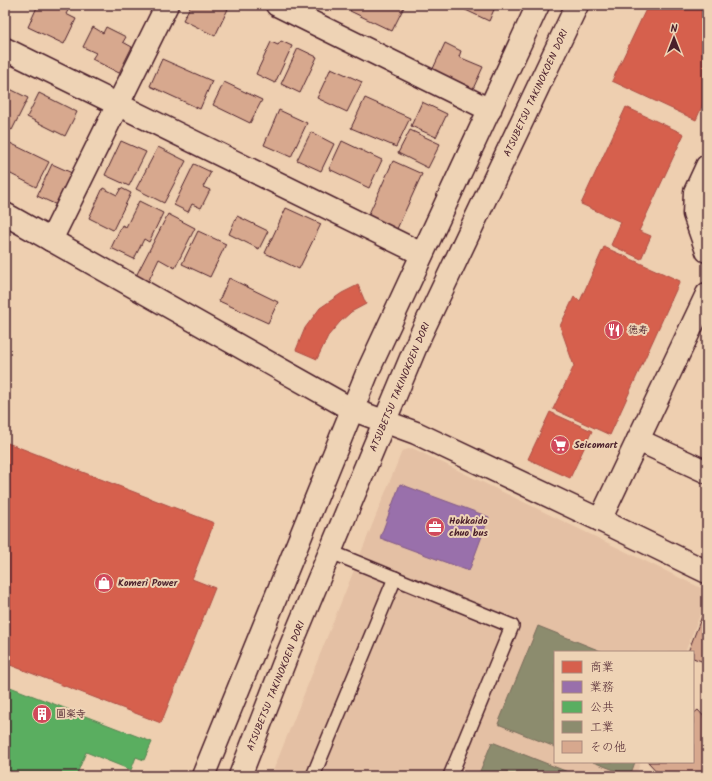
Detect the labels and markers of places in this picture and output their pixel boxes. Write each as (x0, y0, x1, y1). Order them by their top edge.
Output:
restaurant icon: 徳寿 (603, 319, 625, 341)
place label: 徳寿 (628, 322, 648, 338)
supermarket icon: Seicomart (549, 434, 571, 456)
place label: Seicomart (574, 437, 618, 453)
place label: Hokkaido chuo bus (449, 513, 488, 541)
office icon: Hokkaido chuo bus (424, 516, 446, 538)
shop icon: Komeri Power (93, 572, 115, 594)
place label: Komeri Power (118, 575, 178, 591)
building icon: 圓楽寺 (31, 703, 53, 725)
place label: 圓楽寺 (56, 706, 86, 722)

